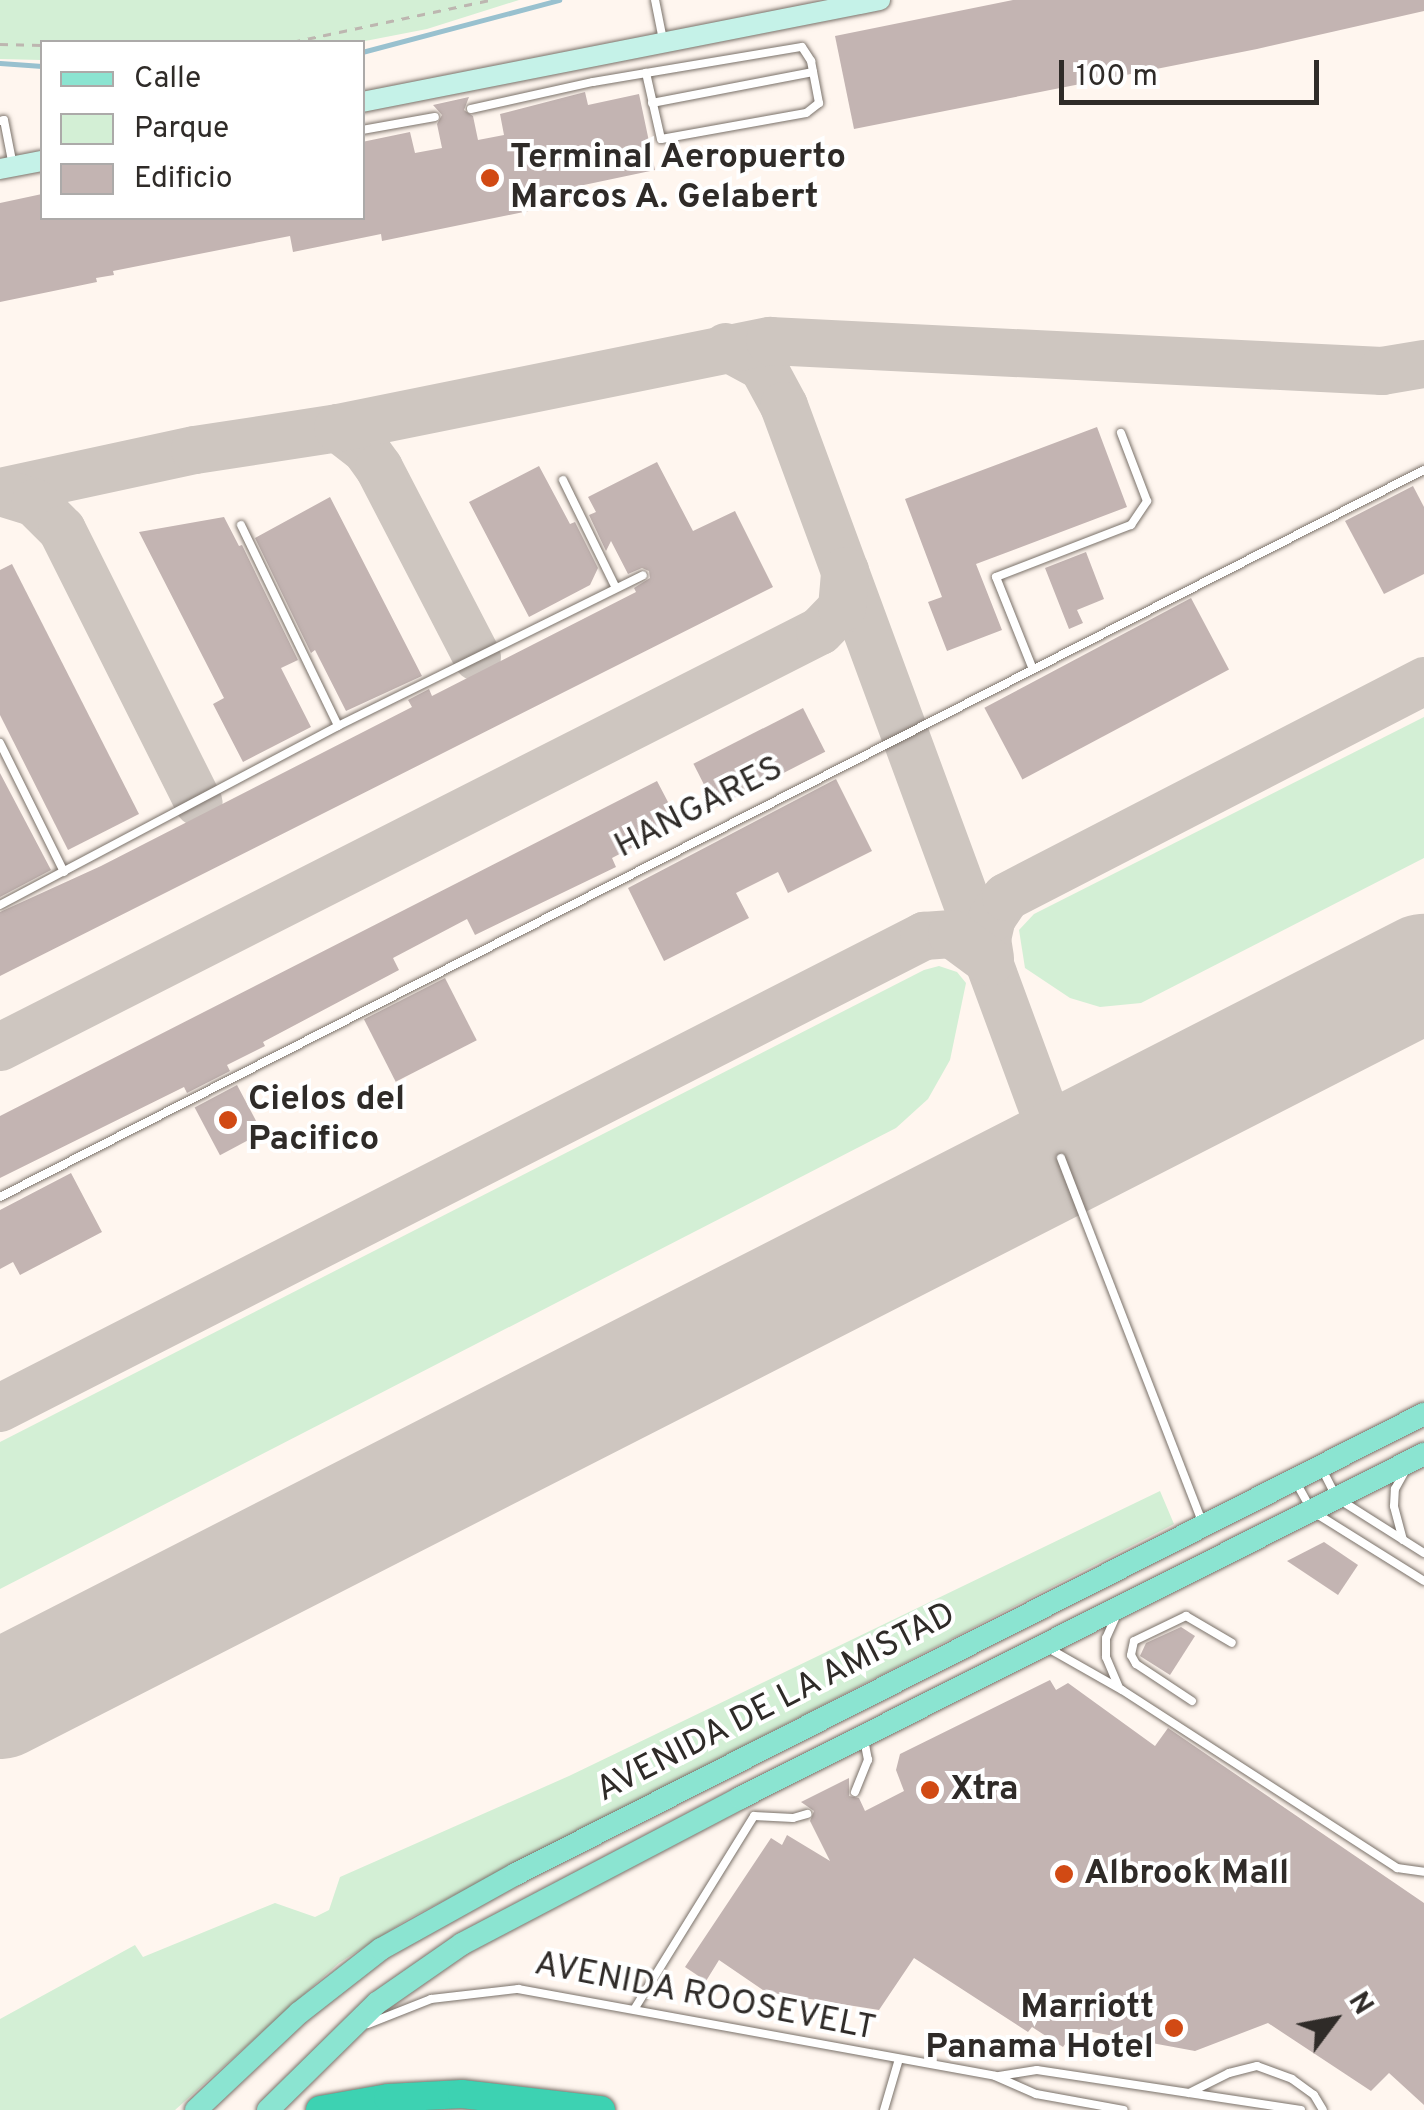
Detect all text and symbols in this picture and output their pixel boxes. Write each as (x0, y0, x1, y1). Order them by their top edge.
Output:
legend (40, 40, 365, 220)
scale bar (1064, 40, 1324, 102)
text: 100 m (1076, 59, 1158, 96)
text: Calle (134, 61, 201, 98)
text: Parque (134, 111, 229, 148)
place label: Terminal Aeropuerto Marcos A. Gelabert (510, 137, 847, 219)
text: Edificio (134, 161, 232, 198)
marker: Terminal Aeropuerto Marcos A. Gelabert (479, 167, 501, 189)
street label: HANGARES (608, 748, 790, 868)
place label: Cielos del Pacifico (248, 1079, 405, 1161)
marker: Cielos del Pacifico (217, 1109, 239, 1131)
street label: AVENIDA DE LA AMISTAD (587, 1593, 965, 1813)
place label: Xtra (950, 1769, 1019, 1811)
marker: Xtra (919, 1779, 941, 1801)
place label: Albrook Mall (1084, 1853, 1289, 1895)
marker: Albrook Mall (1053, 1863, 1075, 1885)
street label: AVENIDA ROOSEVELT (530, 1943, 880, 2051)
north arrow (1284, 1970, 1384, 2070)
text: N (1339, 1986, 1380, 2022)
place label: Marriott Panama Hotel (925, 1987, 1154, 2069)
marker: Marriott Panama Hotel (1163, 2017, 1185, 2039)

